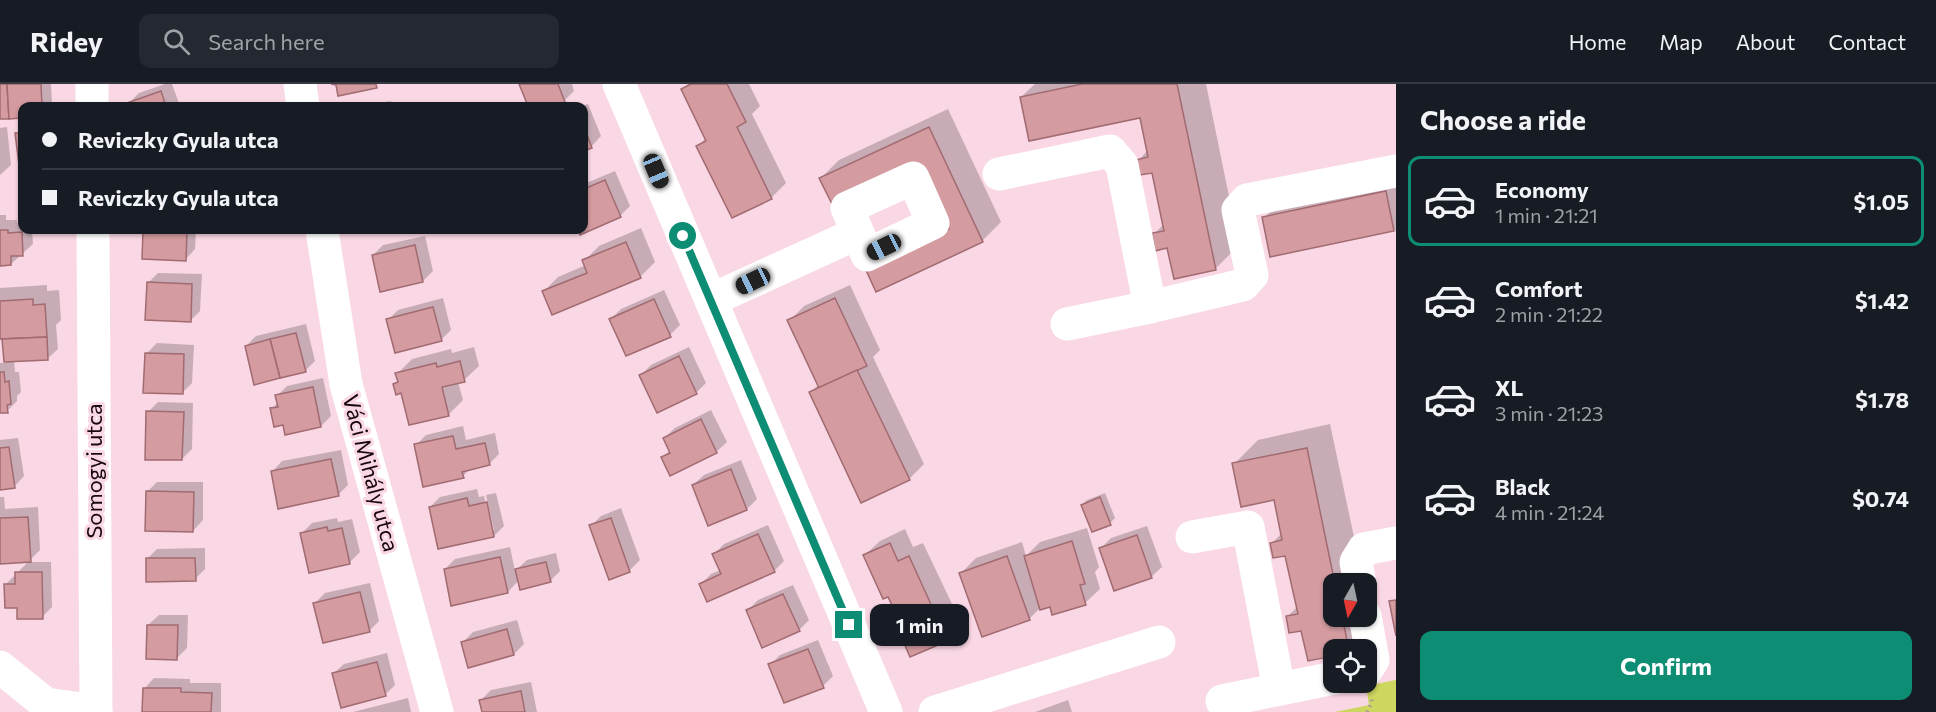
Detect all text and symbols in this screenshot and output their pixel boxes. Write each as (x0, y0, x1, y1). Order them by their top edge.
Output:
search box (139, 14, 559, 68)
text: Ridey (30, 24, 103, 58)
icon: search (160, 25, 193, 58)
text: Search here (208, 28, 325, 55)
text: Home (1569, 29, 1626, 54)
text: Map (1659, 29, 1703, 54)
text: About (1736, 29, 1795, 54)
text: Contact (1828, 29, 1906, 54)
text: Choose a ride (1420, 103, 1586, 136)
text: Reviczky Gyula utca (78, 126, 279, 153)
car (641, 151, 671, 191)
icon: car (1423, 174, 1477, 228)
text: Economy (1495, 176, 1589, 203)
text: Reviczky Gyula utca (78, 184, 279, 211)
text: $1.05 (1853, 188, 1909, 215)
text: 1 min · 21:21 (1495, 203, 1598, 227)
route start (669, 222, 696, 249)
car (864, 231, 904, 263)
car (733, 265, 773, 297)
icon: car (1423, 273, 1477, 327)
text: Comfort (1495, 275, 1583, 302)
text: $1.42 (1855, 287, 1909, 314)
text: 2 min · 21:22 (1495, 302, 1603, 326)
icon: car (1423, 372, 1477, 426)
text: XL (1495, 374, 1523, 401)
text: $1.78 (1855, 386, 1909, 413)
street label: Váci Mihály utca (338, 391, 405, 554)
text: 3 min · 21:23 (1495, 401, 1604, 425)
street label: Somogyi utca (80, 403, 107, 539)
icon: car (1423, 471, 1477, 525)
text: Black (1495, 473, 1550, 500)
text: $0.74 (1852, 485, 1909, 512)
text: 4 min · 21:24 (1495, 500, 1604, 524)
north arrow (1323, 573, 1377, 627)
map controls (1323, 573, 1377, 693)
callout: 1 min (870, 604, 969, 646)
route end (835, 611, 862, 638)
text: 1 min (896, 613, 943, 637)
button: Confirm (1420, 631, 1912, 700)
button: locate (1323, 639, 1377, 693)

